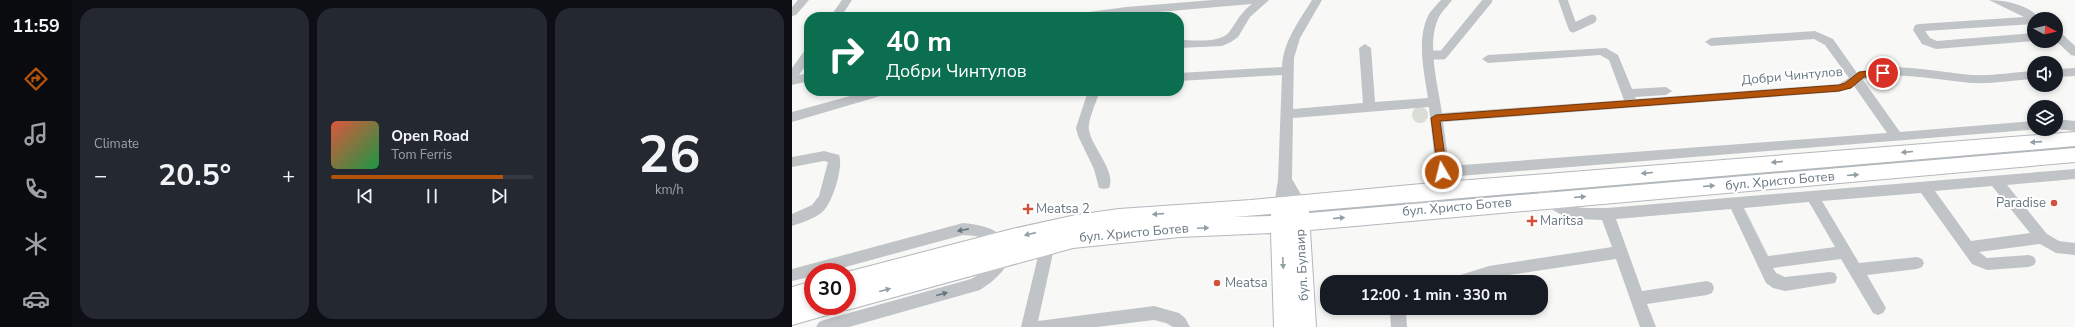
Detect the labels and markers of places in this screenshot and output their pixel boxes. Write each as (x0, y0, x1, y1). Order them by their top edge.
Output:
pin (1866, 56, 1900, 90)
place label: Paradise (1996, 194, 2046, 212)
marker: Paradise (2049, 198, 2059, 208)
place label: Meatsa 2 (1036, 200, 1090, 218)
marker: Meatsa 2 (1023, 204, 1033, 214)
place label: Maritsa (1540, 212, 1583, 230)
marker: Maritsa (1527, 216, 1537, 226)
place label: Meatsa (1225, 274, 1268, 292)
marker: Meatsa (1212, 278, 1222, 288)

